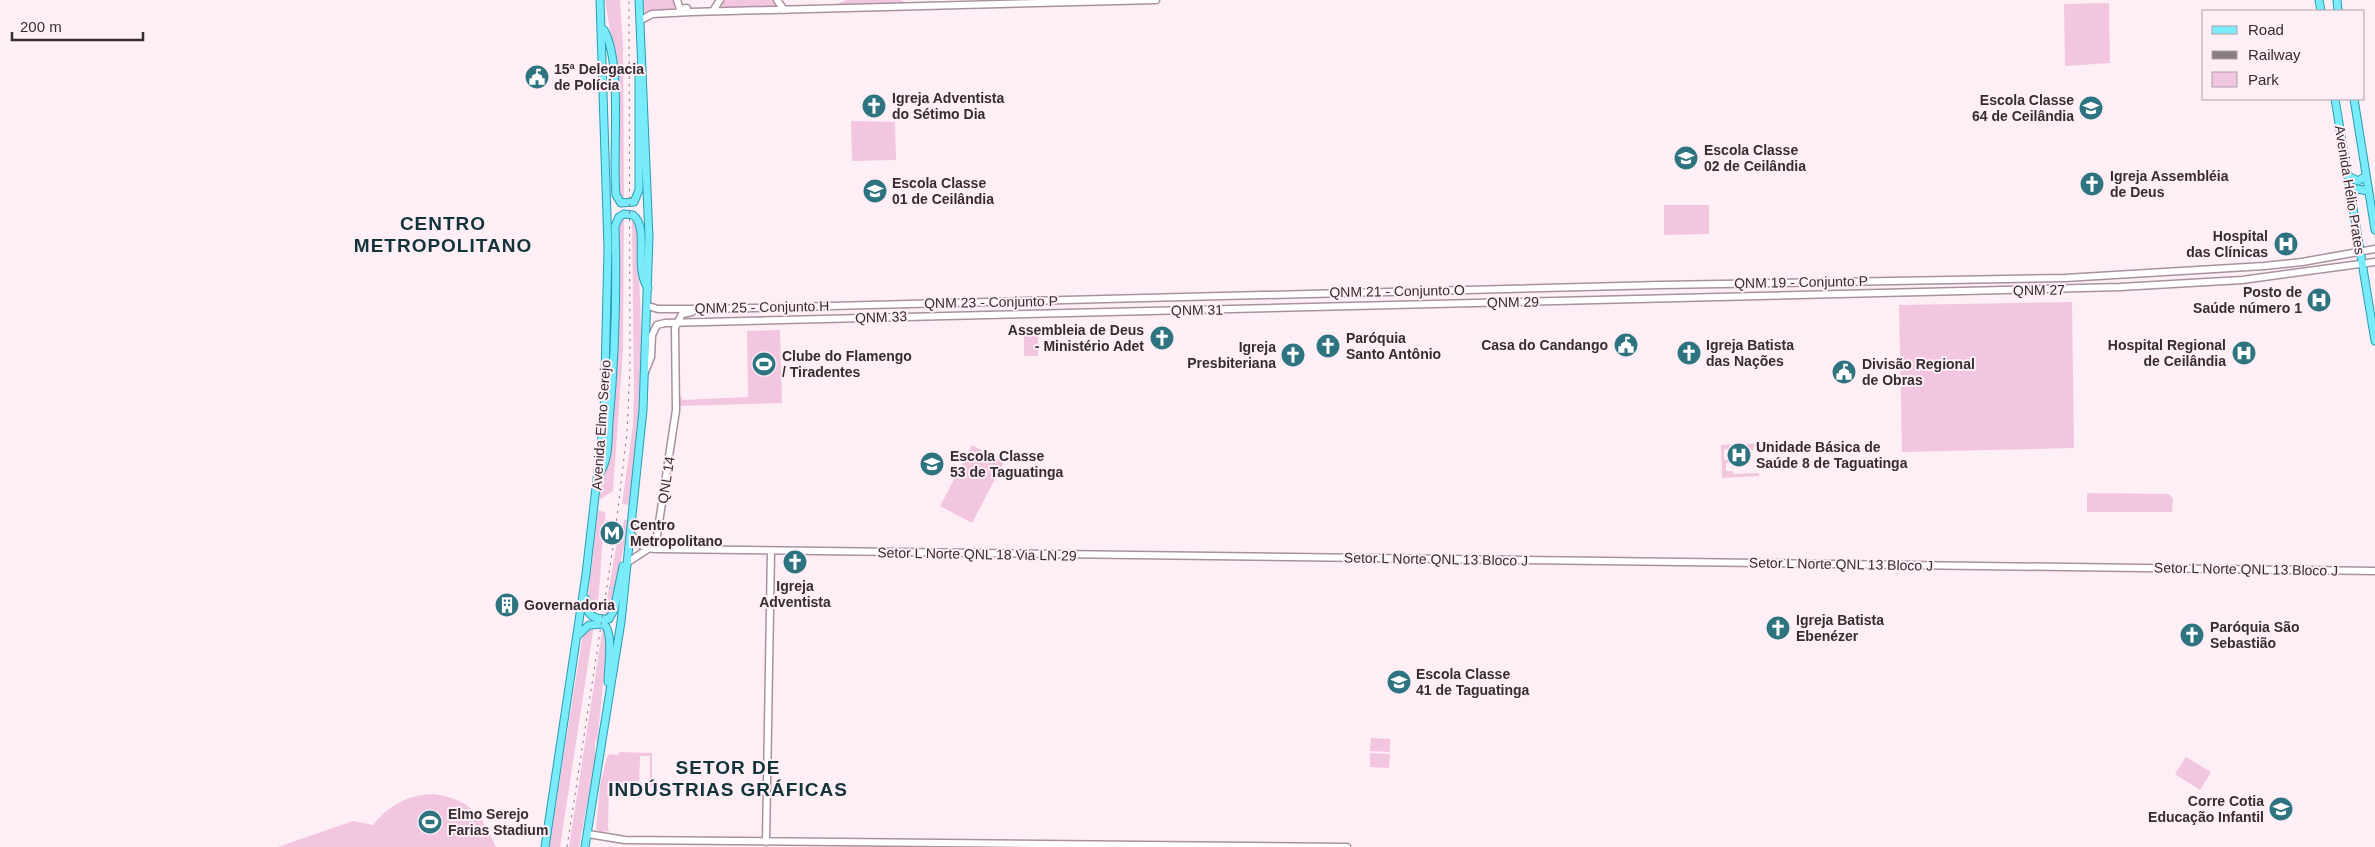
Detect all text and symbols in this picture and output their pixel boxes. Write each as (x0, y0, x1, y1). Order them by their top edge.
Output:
scale bar (12, 10, 144, 42)
legend (2202, 10, 2365, 100)
text: 200 m (20, 18, 62, 35)
text: Road (2248, 21, 2284, 38)
text: Railway (2248, 46, 2301, 63)
place label: 15ª Delegacia de Polícia (554, 61, 644, 93)
public building icon: 15ª Delegacia de Polícia (524, 64, 550, 90)
text: Park (2248, 71, 2279, 88)
place label: Igreja Adventista do Sétimo Dia (892, 90, 1005, 122)
place label: Escola Classe 64 de Ceilândia (1972, 92, 2074, 124)
church icon: Igreja Adventista do Sétimo Dia (861, 93, 887, 119)
school or university icon: Escola Classe 64 de Ceilândia (2078, 95, 2104, 121)
street label: Avenida Hélio Prates (2332, 124, 2368, 256)
place label: Escola Classe 02 de Ceilândia (1704, 142, 1806, 174)
school or university icon: Escola Classe 02 de Ceilândia (1673, 145, 1699, 171)
place label: Igreja Assembléia de Deus (2110, 168, 2229, 200)
church icon: Igreja Assembléia de Deus (2079, 171, 2105, 197)
place label: Escola Classe 01 de Ceilândia (892, 175, 994, 207)
school or university icon: Escola Classe 01 de Ceilândia (862, 178, 888, 204)
district label: CENTRO METROPOLITANO (354, 213, 532, 256)
place label: Hospital das Clínicas (2186, 228, 2268, 260)
hospital icon: Hospital das Clínicas (2273, 231, 2299, 257)
street label: QNM 19 - Conjunto P (1734, 273, 1868, 291)
street label: QNM 21 - Conjunto O (1329, 282, 1465, 300)
street label: QNM 27 (2013, 282, 2065, 298)
place label: Posto de Saúde número 1 (2193, 284, 2302, 316)
hospital icon: Posto de Saúde número 1 (2306, 287, 2332, 313)
street label: QNM 23 - Conjunto P (924, 293, 1058, 311)
street label: QNM 29 (1487, 294, 1539, 310)
street label: QNM 25 - Conjunto H (695, 298, 829, 316)
street label: QNM 31 (1171, 302, 1223, 318)
street label: QNM 33 (855, 308, 908, 326)
place label: Assembleia de Deus - Ministério Adet (1008, 322, 1144, 354)
church icon: Assembleia de Deus - Ministério Adet (1149, 325, 1175, 351)
place label: Paróquia Santo Antônio (1346, 330, 1441, 362)
public building icon: Casa do Candango (1613, 332, 1639, 358)
church icon: Paróquia Santo Antônio (1315, 333, 1341, 359)
place label: Casa do Candango (1481, 337, 1608, 353)
place label: Igreja Batista das Nações (1706, 337, 1794, 369)
place label: Hospital Regional de Ceilândia (2108, 337, 2226, 369)
place label: Igreja Presbiteriana (1187, 339, 1276, 371)
church icon: Igreja Batista das Nações (1676, 340, 1702, 366)
hospital icon: Hospital Regional de Ceilândia (2231, 340, 2257, 366)
church icon: Igreja Presbiteriana (1280, 342, 1306, 368)
place label: Clube do Flamengo / Tiradentes (782, 348, 912, 380)
sports icon: Clube do Flamengo / Tiradentes (751, 351, 777, 377)
place label: Divisão Regional de Obras (1862, 356, 1975, 388)
street label: Avenida Elmo Serejo (588, 359, 614, 491)
public building icon: Divisão Regional de Obras (1831, 359, 1857, 385)
place label: Unidade Básica de Saúde 8 de Taguatinga (1756, 439, 1908, 471)
hospital icon: Unidade Básica de Saúde 8 de Taguatinga (1726, 442, 1752, 468)
place label: Escola Classe 53 de Taguatinga (950, 448, 1064, 480)
school or university icon: Escola Classe 53 de Taguatinga (919, 451, 945, 477)
street label: QNL 14 (654, 455, 678, 505)
place label: Centro Metropolitano (630, 517, 723, 549)
metro station icon: Centro Metropolitano (599, 520, 625, 546)
street label: Setor L Norte QNL 18 Via LN 29 (877, 544, 1077, 564)
church icon: Igreja Adventista (782, 549, 808, 575)
street label: Setor L Norte QNL 13 Bloco J (1344, 549, 1528, 569)
street label: Setor L Norte QNL 13 Bloco J (1749, 554, 1933, 574)
street label: Setor L Norte QNL 13 Bloco J (2154, 559, 2338, 579)
place label: Igreja Adventista (759, 578, 831, 610)
building icon: Governadoria (494, 592, 520, 618)
place label: Governadoria (524, 597, 615, 613)
place label: Igreja Batista Ebenézer (1796, 612, 1884, 644)
church icon: Igreja Batista Ebenézer (1765, 615, 1791, 641)
place label: Paróquia São Sebastião (2210, 619, 2299, 651)
church icon: Paróquia São Sebastião (2179, 622, 2205, 648)
place label: Escola Classe 41 de Taguatinga (1416, 666, 1530, 698)
school or university icon: Escola Classe 41 de Taguatinga (1386, 669, 1412, 695)
district label: SETOR DE INDÚSTRIAS GRÁFICAS (608, 757, 848, 800)
place label: Corre Cotia Educação Infantil (2148, 793, 2264, 825)
school or university icon: Corre Cotia Educação Infantil (2268, 796, 2294, 822)
place label: Elmo Serejo Farias Stadium (448, 806, 548, 838)
sports icon: Elmo Serejo Farias Stadium (417, 809, 443, 835)

